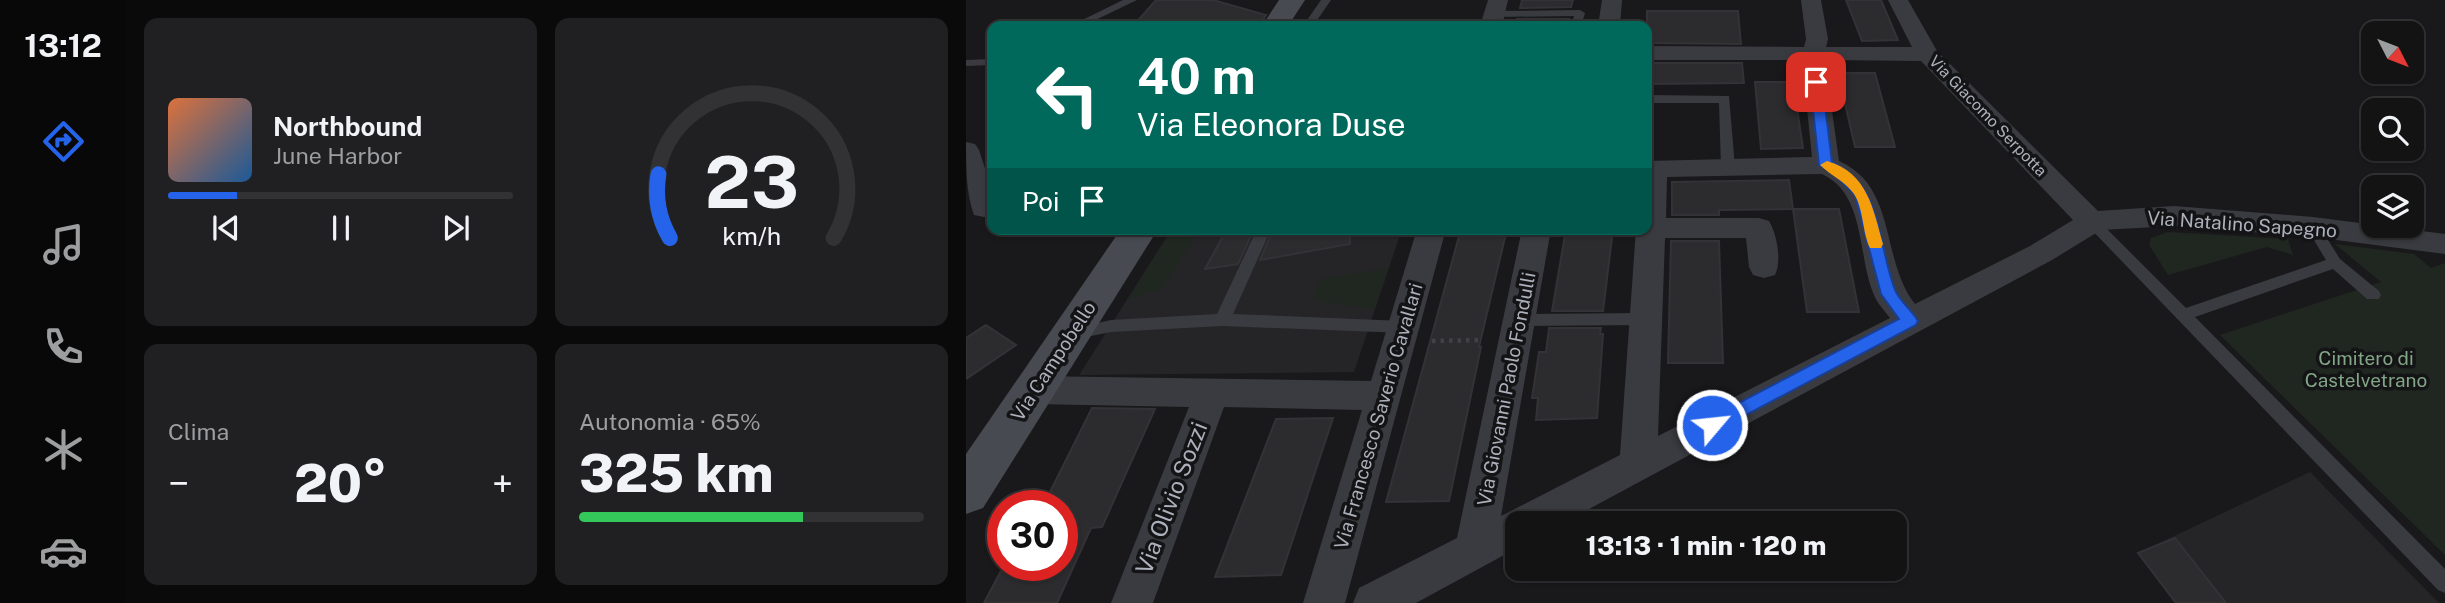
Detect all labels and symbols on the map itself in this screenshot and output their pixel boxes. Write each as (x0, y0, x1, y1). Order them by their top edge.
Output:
north arrow (2361, 21, 2424, 84)
street label: Via Giacomo Serpotta (1925, 51, 2051, 181)
pin (1786, 52, 1846, 112)
street label: Via Natalino Sapegno (2146, 206, 2338, 242)
street label: Via Giovanni Paolo Fondulli (1473, 270, 1539, 508)
street label: Via Francesco Saverio Cavallari (1329, 280, 1427, 552)
street label: Via Campobello (1006, 297, 1100, 425)
park label: Cimitero di Castelvetrano (2305, 347, 2427, 391)
position arrow (1675, 388, 1749, 462)
street label: Via Olivio Sozzi (1130, 418, 1212, 578)
speed limit sign: 30 (987, 490, 1078, 581)

